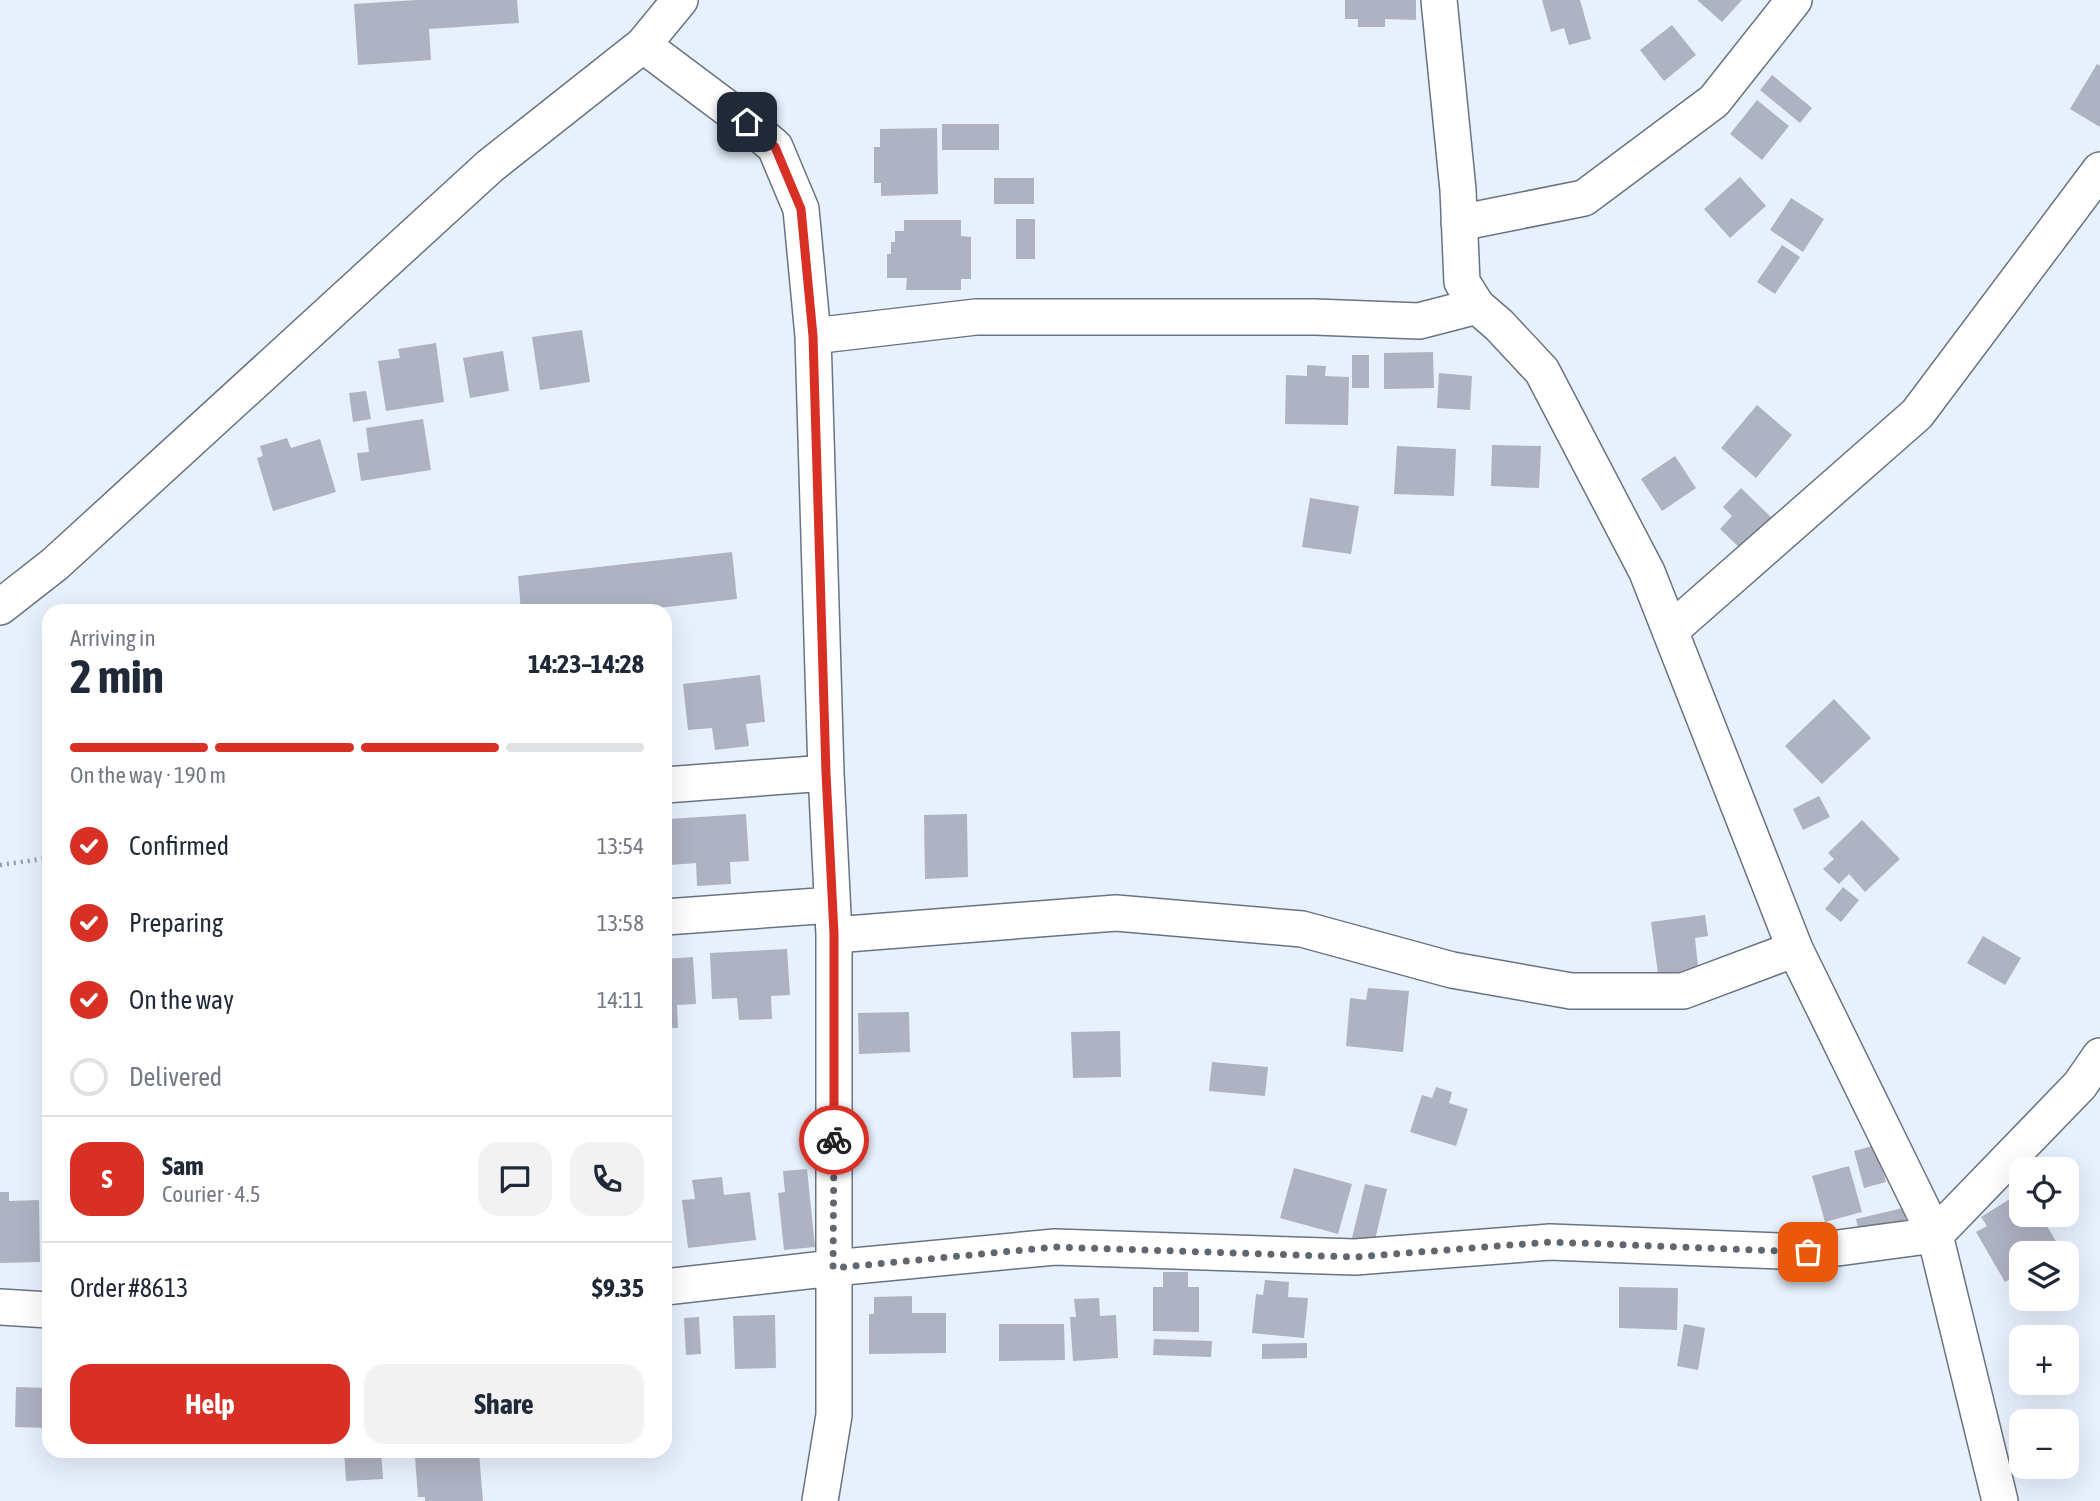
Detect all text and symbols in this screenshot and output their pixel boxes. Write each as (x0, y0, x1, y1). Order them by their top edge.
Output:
pin (717, 92, 777, 152)
icon: home (728, 103, 766, 141)
text: Arriving in (70, 625, 156, 651)
text: 14:23–14:28 (528, 649, 644, 679)
text: 2 min (70, 650, 164, 703)
text: On the way · 190 m (70, 762, 226, 788)
icon: check (70, 827, 108, 865)
text: Confirmed (129, 831, 229, 861)
text: 13:54 (597, 833, 644, 859)
icon: check (70, 904, 108, 942)
text: Preparing (129, 908, 223, 938)
text: 13:58 (597, 910, 644, 936)
icon: check (70, 981, 108, 1019)
text: On the way (129, 985, 234, 1015)
text: 14:11 (597, 987, 644, 1013)
text: Delivered (129, 1062, 222, 1092)
courier (799, 1105, 869, 1175)
icon: bike (815, 1121, 853, 1159)
button: chat (478, 1142, 552, 1216)
button: phone (570, 1142, 644, 1216)
text: Sam (162, 1151, 204, 1181)
map controls (2009, 1157, 2079, 1479)
button: locate (2009, 1157, 2079, 1227)
text: S (102, 1164, 112, 1194)
text: Courier · 4.5 (162, 1181, 261, 1207)
pin (1778, 1222, 1838, 1282)
icon: bag (1789, 1233, 1827, 1271)
button: layers (2009, 1241, 2079, 1311)
text: Order #8613 (70, 1273, 189, 1303)
text: $9.35 (592, 1273, 644, 1303)
button: + (2009, 1325, 2079, 1395)
button: Help (70, 1364, 350, 1444)
button: Share (364, 1364, 644, 1444)
button: − (2009, 1409, 2079, 1479)

